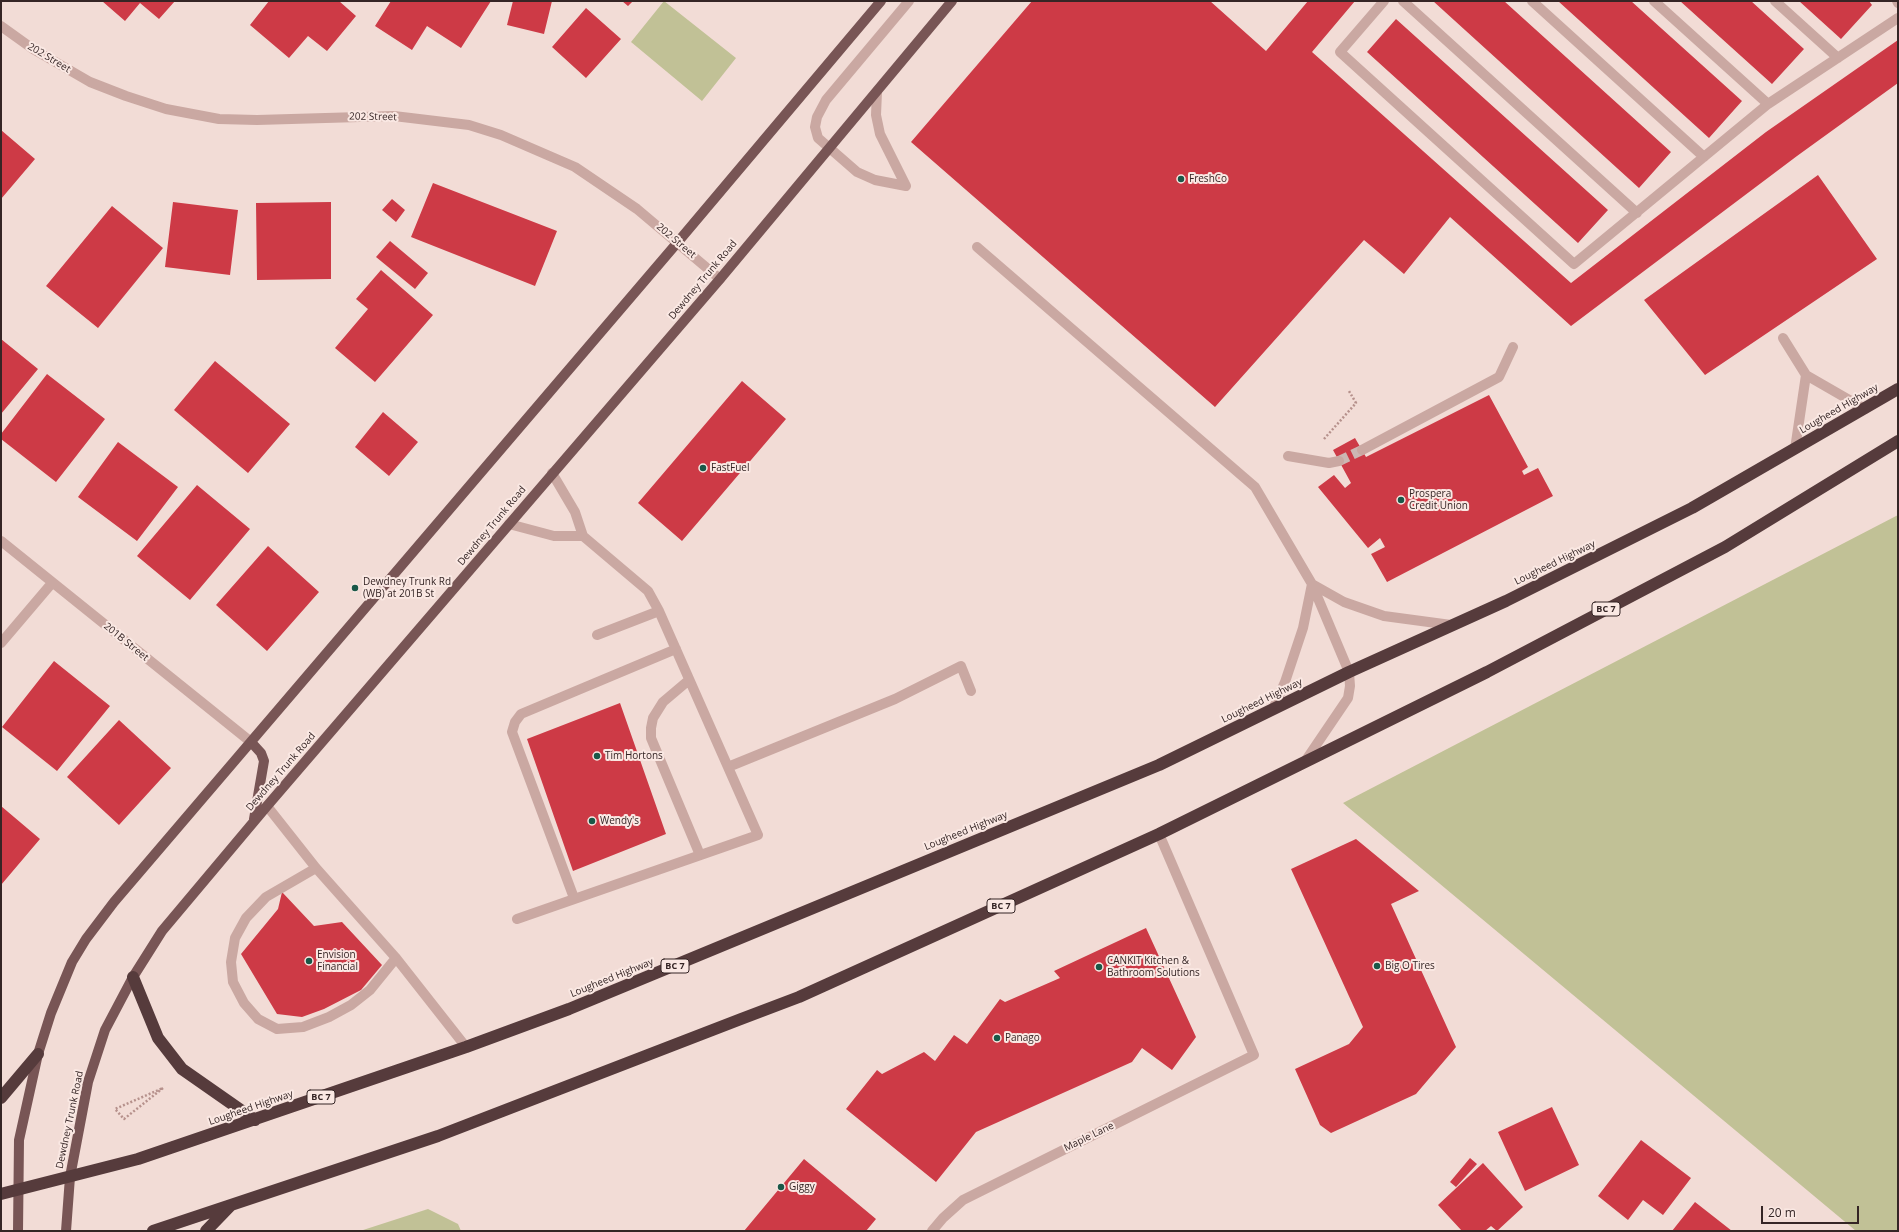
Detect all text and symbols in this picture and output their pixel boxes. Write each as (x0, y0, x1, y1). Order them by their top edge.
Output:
street label: 202 Street (25, 41, 73, 75)
street label: 202 Street (349, 111, 397, 123)
place label: FreshCo (1189, 173, 1227, 185)
marker: FreshCo (1176, 174, 1186, 184)
street label: 202 Street (654, 221, 698, 261)
street label: Dewdney Trunk Road (666, 238, 740, 322)
street label: Lougheed Highway (1798, 382, 1880, 436)
place label: FastFuel (711, 462, 749, 474)
marker: FastFuel (698, 463, 708, 473)
street label: Dewdney Trunk Road (455, 484, 529, 568)
place label: Prospera Credit Union (1409, 488, 1468, 512)
marker: Prospera Credit Union (1396, 495, 1406, 505)
street label: Lougheed Highway (1513, 538, 1597, 588)
place label: Dewdney Trunk Rd (WB) at 201B St (363, 576, 451, 600)
marker: Dewdney Trunk Rd (WB) at 201B St (350, 583, 360, 593)
road number: BC 7 (1592, 602, 1620, 616)
street label: 201B Street (101, 620, 151, 664)
street label: Lougheed Highway (1220, 676, 1304, 726)
street label: Dewdney Trunk Road (244, 730, 318, 814)
place label: Tim Hortons (605, 750, 663, 762)
marker: Tim Hortons (592, 751, 602, 761)
street label: Lougheed Highway (923, 809, 1009, 853)
place label: Wendy's (600, 815, 639, 827)
marker: Wendy's (587, 816, 597, 826)
road number: BC 7 (987, 899, 1015, 913)
place label: Envision Financial (317, 949, 358, 972)
place label: CANKIT Kitchen & Bathroom Solutions (1107, 955, 1200, 978)
marker: Envision Financial (304, 956, 314, 966)
street label: Lougheed Highway (569, 956, 655, 1000)
road number: BC 7 (661, 959, 689, 973)
place label: Big O Tires (1385, 960, 1435, 972)
marker: Big O Tires (1372, 961, 1382, 971)
marker: CANKIT Kitchen & Bathroom Solutions (1094, 962, 1104, 972)
place label: Panago (1005, 1032, 1040, 1044)
marker: Panago (992, 1033, 1002, 1043)
street label: Dewdney Trunk Road (54, 1070, 86, 1170)
street label: Lougheed Highway (207, 1088, 295, 1128)
road number: BC 7 (307, 1090, 335, 1104)
street label: Maple Lane (1062, 1120, 1116, 1154)
place label: Giggy (789, 1181, 815, 1193)
marker: Giggy (776, 1182, 786, 1192)
scale bar (1763, 1198, 1861, 1224)
text: 20 m (1768, 1204, 1796, 1221)

